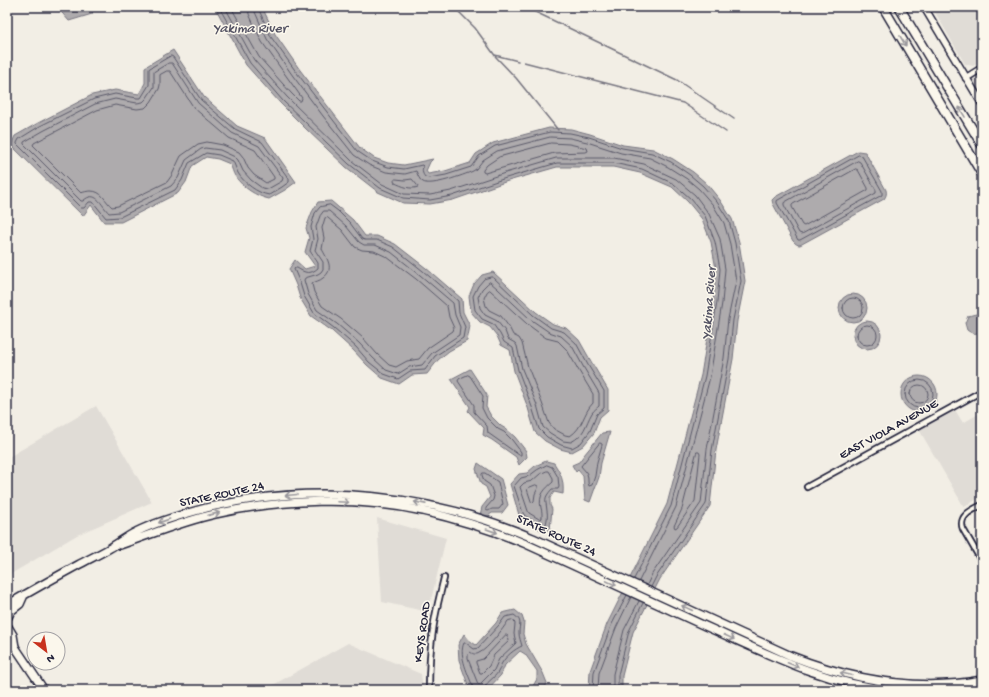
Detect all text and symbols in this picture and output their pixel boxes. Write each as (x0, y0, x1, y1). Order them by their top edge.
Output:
water label: Yakima River (213, 21, 290, 38)
one-way arrow (899, 34, 907, 46)
one-way arrow (958, 107, 966, 118)
water label: Yakima River (699, 263, 721, 340)
street label: EAST VIOLA AVENUE (837, 396, 942, 463)
street label: STATE ROUTE 24 (179, 479, 265, 511)
one-way arrow (285, 491, 298, 499)
one-way arrow (336, 498, 349, 505)
one-way arrow (414, 499, 427, 507)
one-way arrow (207, 510, 220, 518)
street label: STATE ROUTE 24 (514, 512, 598, 560)
one-way arrow (157, 518, 170, 525)
one-way arrow (485, 528, 498, 535)
one-way arrow (605, 580, 617, 587)
street label: KEYS ROAD (411, 600, 435, 663)
one-way arrow (681, 604, 693, 611)
north arrow (26, 631, 66, 671)
one-way arrow (723, 634, 735, 641)
text: N (44, 651, 56, 665)
one-way arrow (786, 661, 798, 669)
one-way arrow (840, 670, 853, 678)

